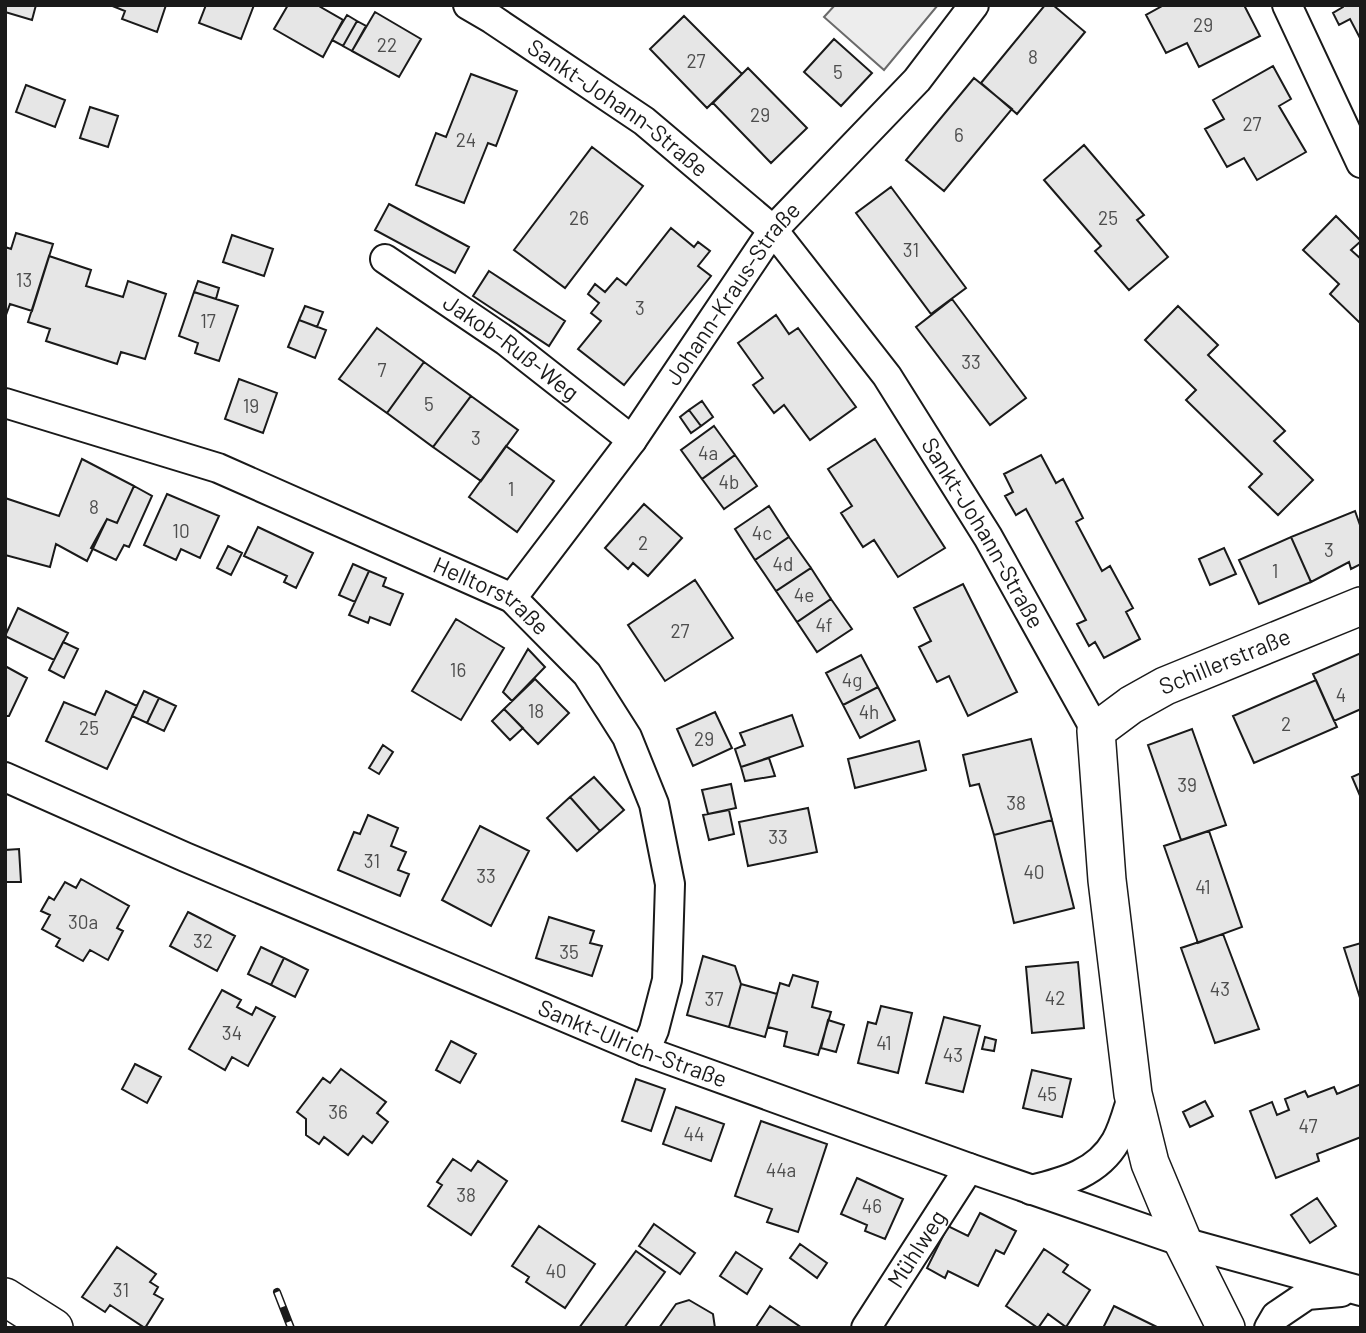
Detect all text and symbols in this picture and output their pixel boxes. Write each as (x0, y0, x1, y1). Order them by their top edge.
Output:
house number: 29 (1193, 13, 1213, 36)
street label: Sankt-Johann-Straße (523, 32, 714, 182)
house number: 22 (377, 33, 397, 56)
house number: 8 (1028, 45, 1038, 68)
house number: 27 (686, 49, 706, 72)
house number: 5 (833, 60, 843, 83)
house number: 29 (750, 103, 770, 126)
house number: 27 (1242, 112, 1262, 135)
house number: 6 (954, 123, 964, 146)
house number: 24 (456, 128, 476, 151)
street label: Johann-Kraus-Straße (658, 196, 805, 390)
house number: 26 (569, 206, 589, 229)
house number: 25 (1098, 206, 1118, 229)
house number: 31 (903, 238, 919, 261)
house number: 13 (16, 268, 32, 291)
street label: Jakob-Ruß-Weg (438, 288, 585, 406)
house number: 3 (635, 296, 645, 319)
house number: 17 (200, 309, 216, 332)
house number: 33 (961, 350, 981, 373)
house number: 7 (378, 358, 387, 381)
house number: 5 (424, 392, 434, 415)
house number: 19 (243, 394, 259, 417)
house number: 3 (471, 426, 481, 449)
street label: Sankt-Johann-Straße (916, 432, 1051, 633)
house number: 4a (698, 441, 718, 464)
house number: 4b (719, 470, 739, 493)
house number: 1 (508, 477, 514, 500)
house number: 8 (89, 495, 99, 518)
house number: 10 (172, 519, 190, 542)
house number: 4c (752, 521, 772, 544)
house number: 2 (638, 531, 648, 554)
house number: 3 (1324, 538, 1334, 561)
street label: Helltorstraße (429, 550, 555, 640)
house number: 4d (773, 552, 793, 575)
house number: 1 (1272, 559, 1278, 582)
house number: 4e (794, 583, 814, 606)
house number: 4f (815, 613, 833, 636)
house number: 27 (670, 619, 690, 642)
street label: Schillerstraße (1155, 621, 1294, 700)
house number: 16 (450, 658, 466, 681)
house number: 4g (842, 668, 862, 691)
house number: 4 (1336, 683, 1346, 706)
house number: 18 (528, 699, 544, 722)
house number: 4h (859, 700, 879, 723)
house number: 2 (1281, 712, 1291, 735)
house number: 25 (79, 716, 99, 739)
house number: 29 (694, 727, 714, 750)
house number: 39 (1177, 773, 1197, 796)
house number: 38 (1006, 791, 1026, 814)
house number: 33 (768, 825, 788, 848)
house number: 31 (364, 849, 380, 872)
house number: 40 (1023, 860, 1045, 883)
house number: 33 (476, 864, 496, 887)
house number: 41 (1195, 875, 1211, 898)
house number: 30a (68, 910, 98, 933)
house number: 32 (193, 929, 213, 952)
house number: 35 (559, 940, 579, 963)
house number: 43 (1210, 977, 1230, 1000)
house number: 42 (1045, 986, 1065, 1009)
house number: 37 (705, 987, 723, 1010)
street label: Sankt-Ulrich-Straße (534, 993, 731, 1093)
house number: 34 (222, 1021, 242, 1044)
house number: 41 (876, 1031, 892, 1054)
house number: 43 (943, 1043, 963, 1066)
house number: 45 (1037, 1082, 1057, 1105)
house number: 36 (328, 1100, 348, 1123)
house number: 47 (1299, 1114, 1317, 1137)
house number: 44 (684, 1122, 704, 1145)
house number: 44a (766, 1158, 796, 1181)
house number: 38 (456, 1183, 476, 1206)
house number: 46 (862, 1194, 882, 1217)
street label: Mühlweg (881, 1204, 951, 1293)
house number: 40 (545, 1259, 567, 1282)
house number: 31 (113, 1278, 129, 1301)

